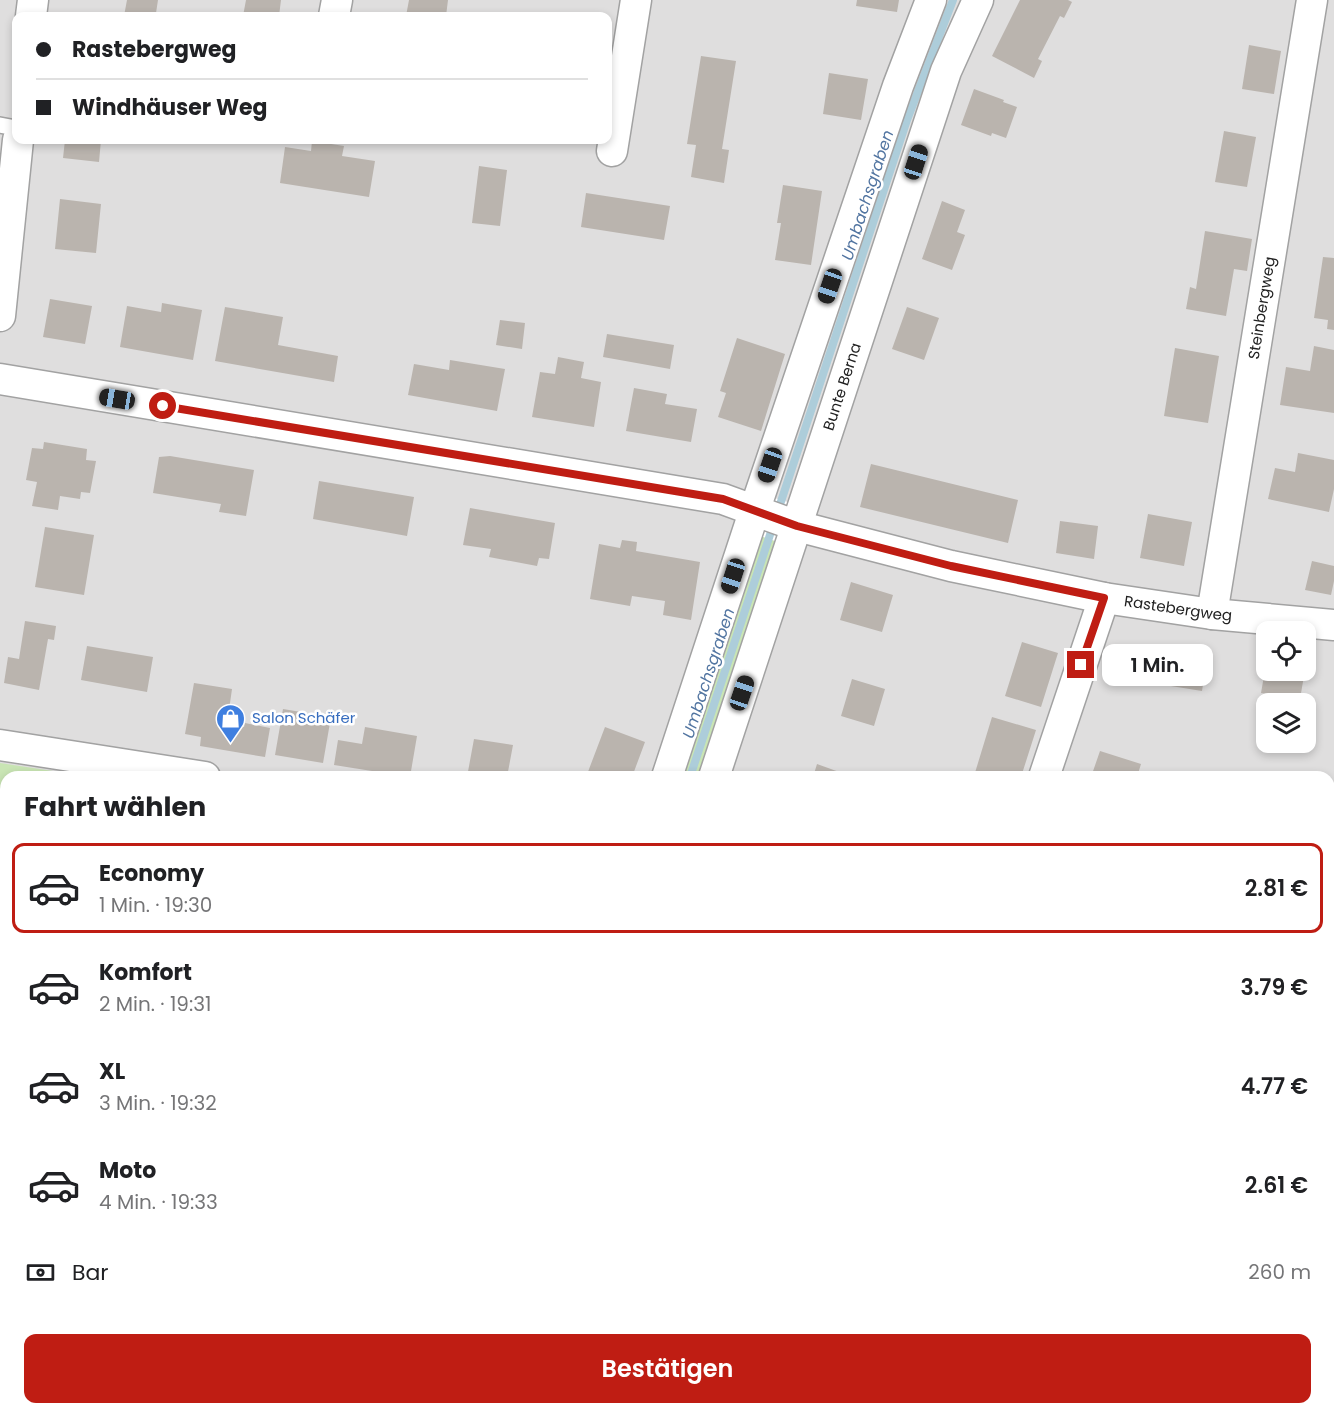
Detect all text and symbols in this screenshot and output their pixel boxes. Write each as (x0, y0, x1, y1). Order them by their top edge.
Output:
text: Rastebergweg (72, 34, 236, 65)
text: Windhäuser Weg (72, 92, 268, 123)
water label: Umbachsgraben (836, 127, 899, 263)
car (902, 142, 930, 182)
street label: Steinbergweg (1243, 255, 1280, 361)
car (816, 266, 844, 306)
street label: Bunte Berna (818, 340, 866, 433)
car (98, 387, 136, 411)
route start (149, 392, 176, 419)
car (756, 445, 784, 485)
car (719, 556, 747, 596)
street label: Rastebergweg (1123, 590, 1233, 626)
water label: Umbachsgraben (677, 605, 740, 741)
map controls (1256, 621, 1316, 753)
button: locate (1256, 621, 1316, 681)
callout: 1 Min. (1102, 644, 1213, 686)
route end (1067, 651, 1094, 678)
text: 1 Min. (1131, 651, 1184, 679)
car (728, 673, 756, 713)
button: layers (1256, 693, 1316, 753)
shop icon: Salon Schäfer (215, 702, 247, 744)
place label: Salon Schäfer (252, 707, 356, 728)
text: Fahrt wählen (24, 788, 206, 825)
text: Economy (99, 858, 204, 889)
icon: car (27, 861, 81, 915)
text: 2.81 € (1245, 873, 1308, 904)
text: 1 Min. · 19:30 (99, 891, 212, 919)
text: Komfort (99, 957, 192, 988)
icon: car (27, 960, 81, 1014)
text: 3.79 € (1240, 972, 1308, 1003)
text: 2 Min. · 19:31 (99, 990, 211, 1018)
text: XL (99, 1056, 125, 1087)
icon: car (27, 1059, 81, 1113)
text: 4.77 € (1241, 1071, 1308, 1102)
text: 3 Min. · 19:32 (99, 1089, 217, 1117)
text: Moto (99, 1155, 156, 1186)
icon: car (27, 1158, 81, 1212)
text: 2.61 € (1245, 1170, 1308, 1201)
text: 4 Min. · 19:33 (99, 1188, 218, 1216)
icon: cash (24, 1256, 57, 1289)
text: Bar (72, 1257, 109, 1288)
text: 260 m (1248, 1258, 1311, 1286)
button: Bestätigen (24, 1334, 1311, 1403)

